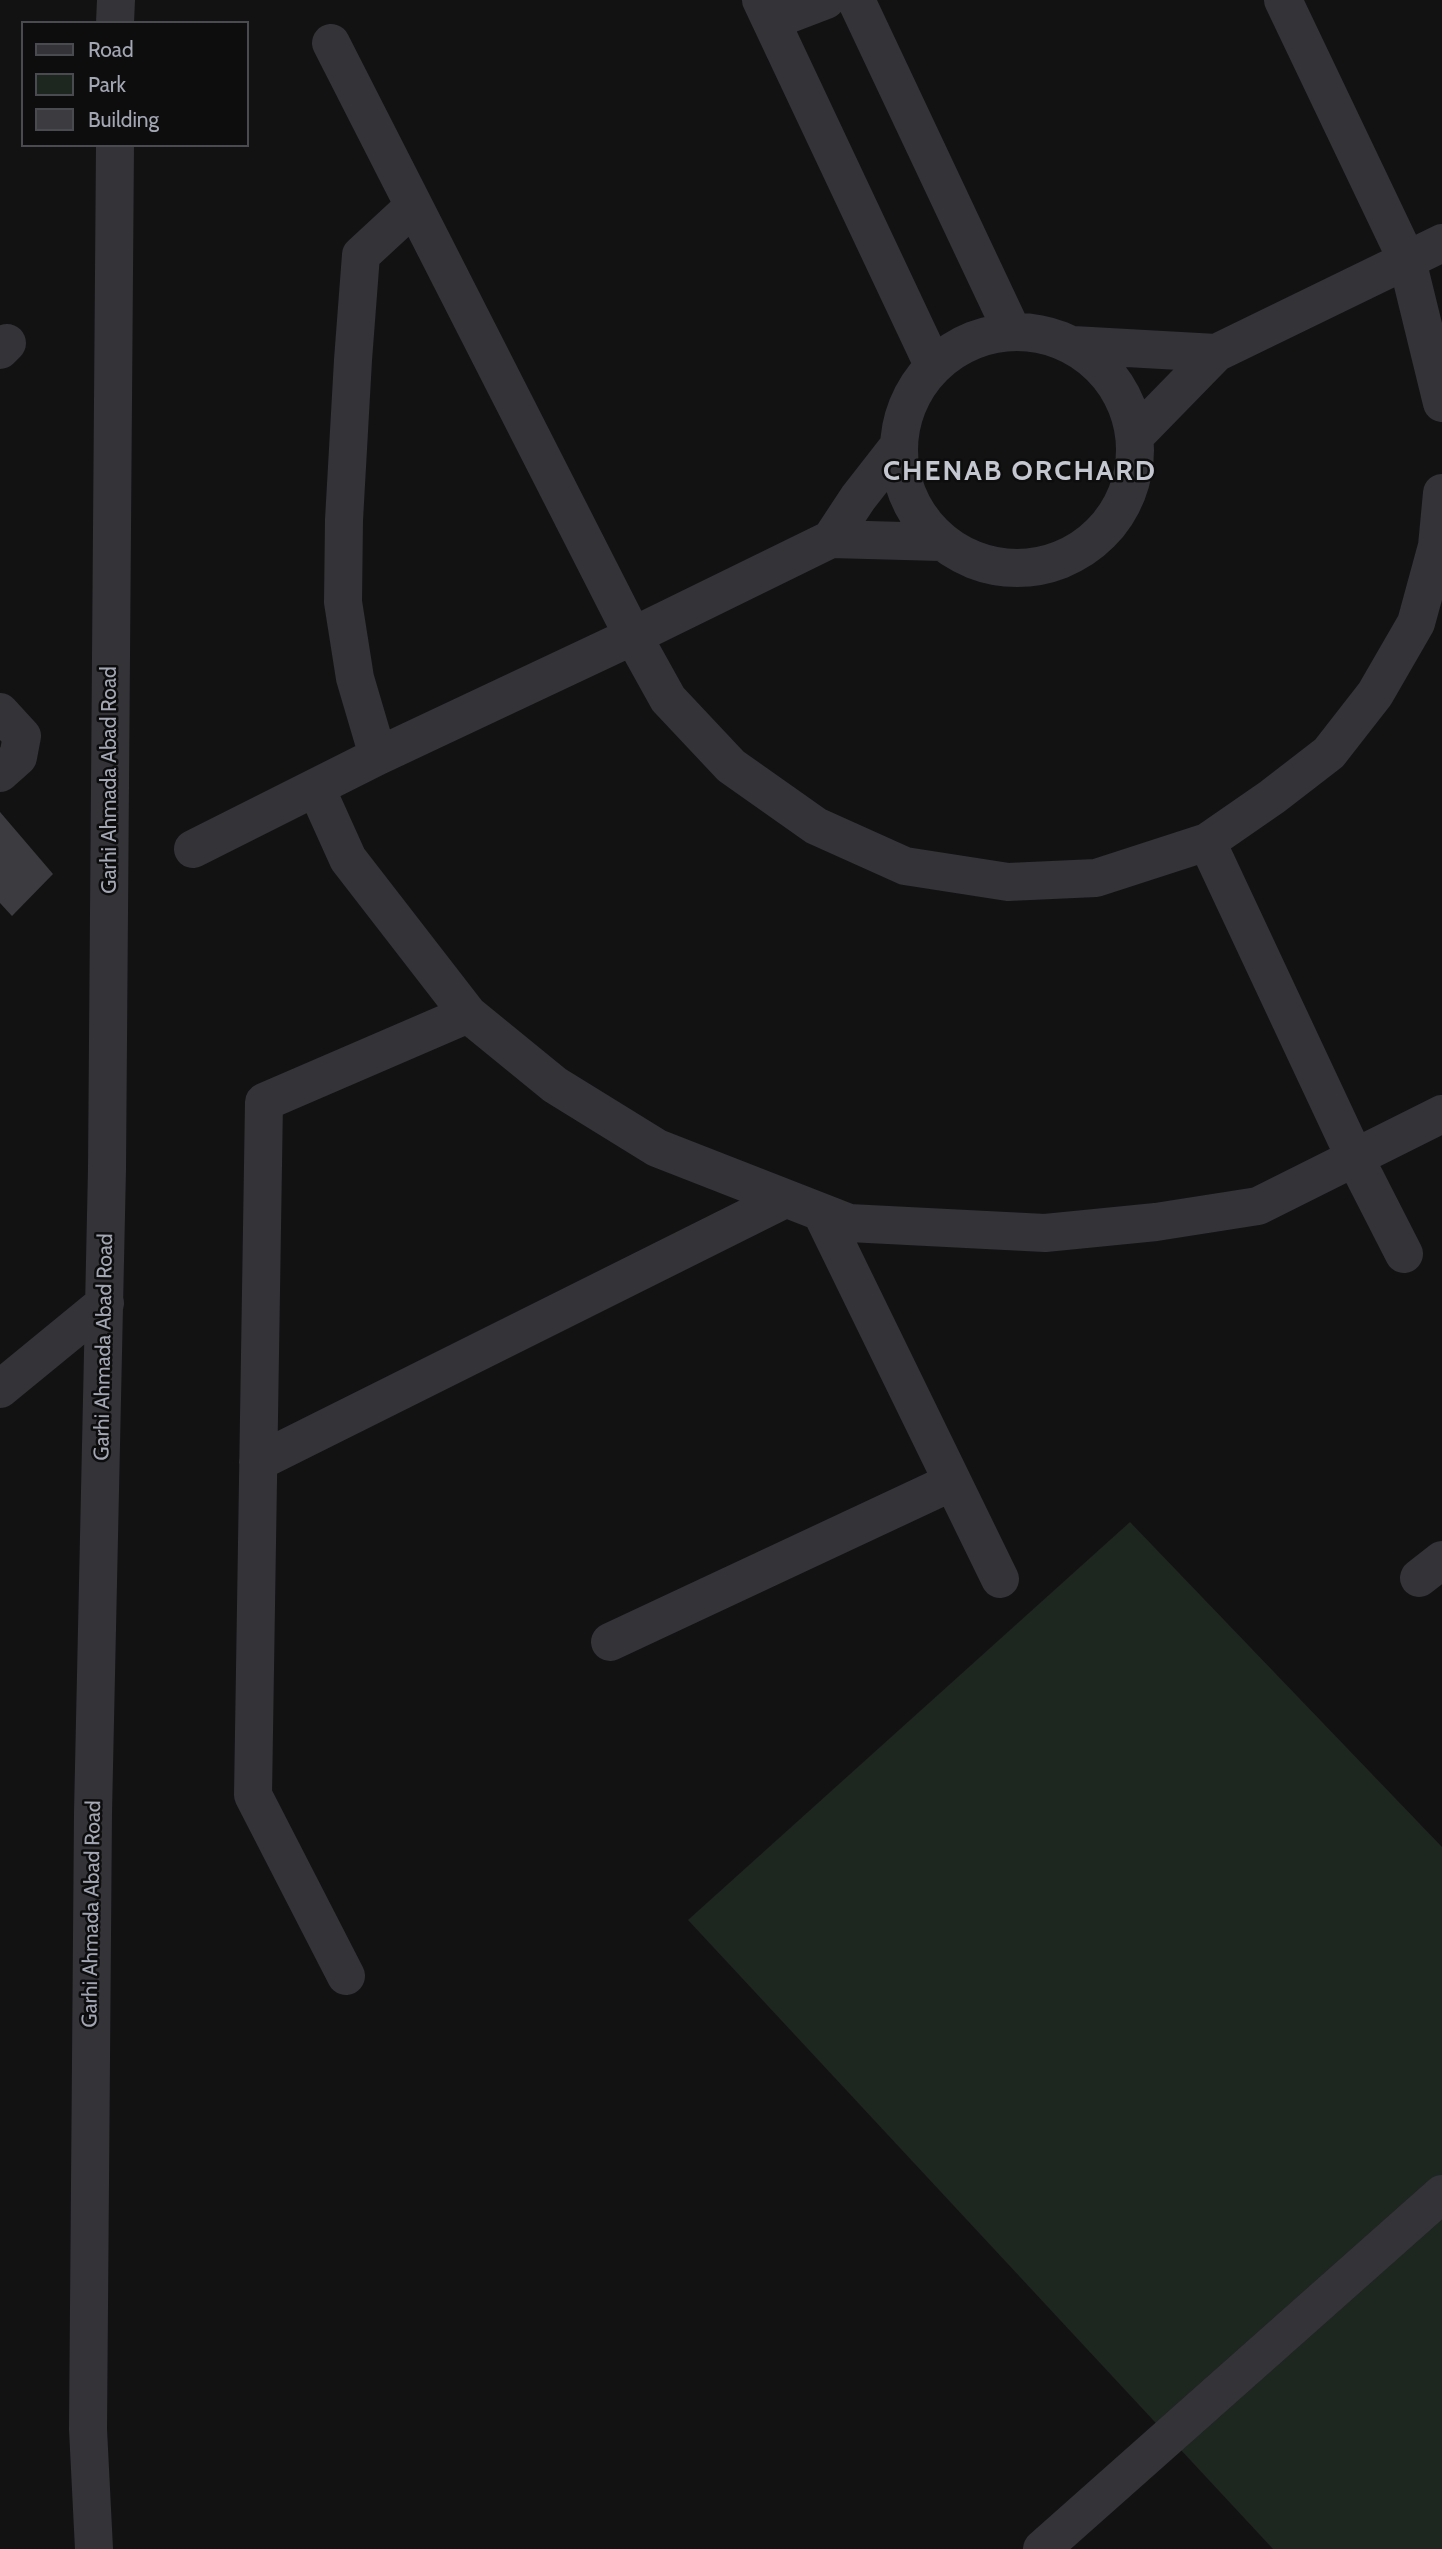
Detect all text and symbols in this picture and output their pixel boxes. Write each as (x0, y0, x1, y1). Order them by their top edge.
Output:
legend (21, 21, 248, 147)
text: Road (88, 37, 134, 62)
text: Park (88, 72, 126, 97)
text: Building (88, 107, 159, 132)
district label: CHENAB ORCHARD (885, 455, 1155, 489)
street label: Garhi Ahmada Abad Road (97, 666, 123, 894)
street label: Garhi Ahmada Abad Road (89, 1233, 119, 1461)
street label: Garhi Ahmada Abad Road (77, 1800, 107, 2028)

